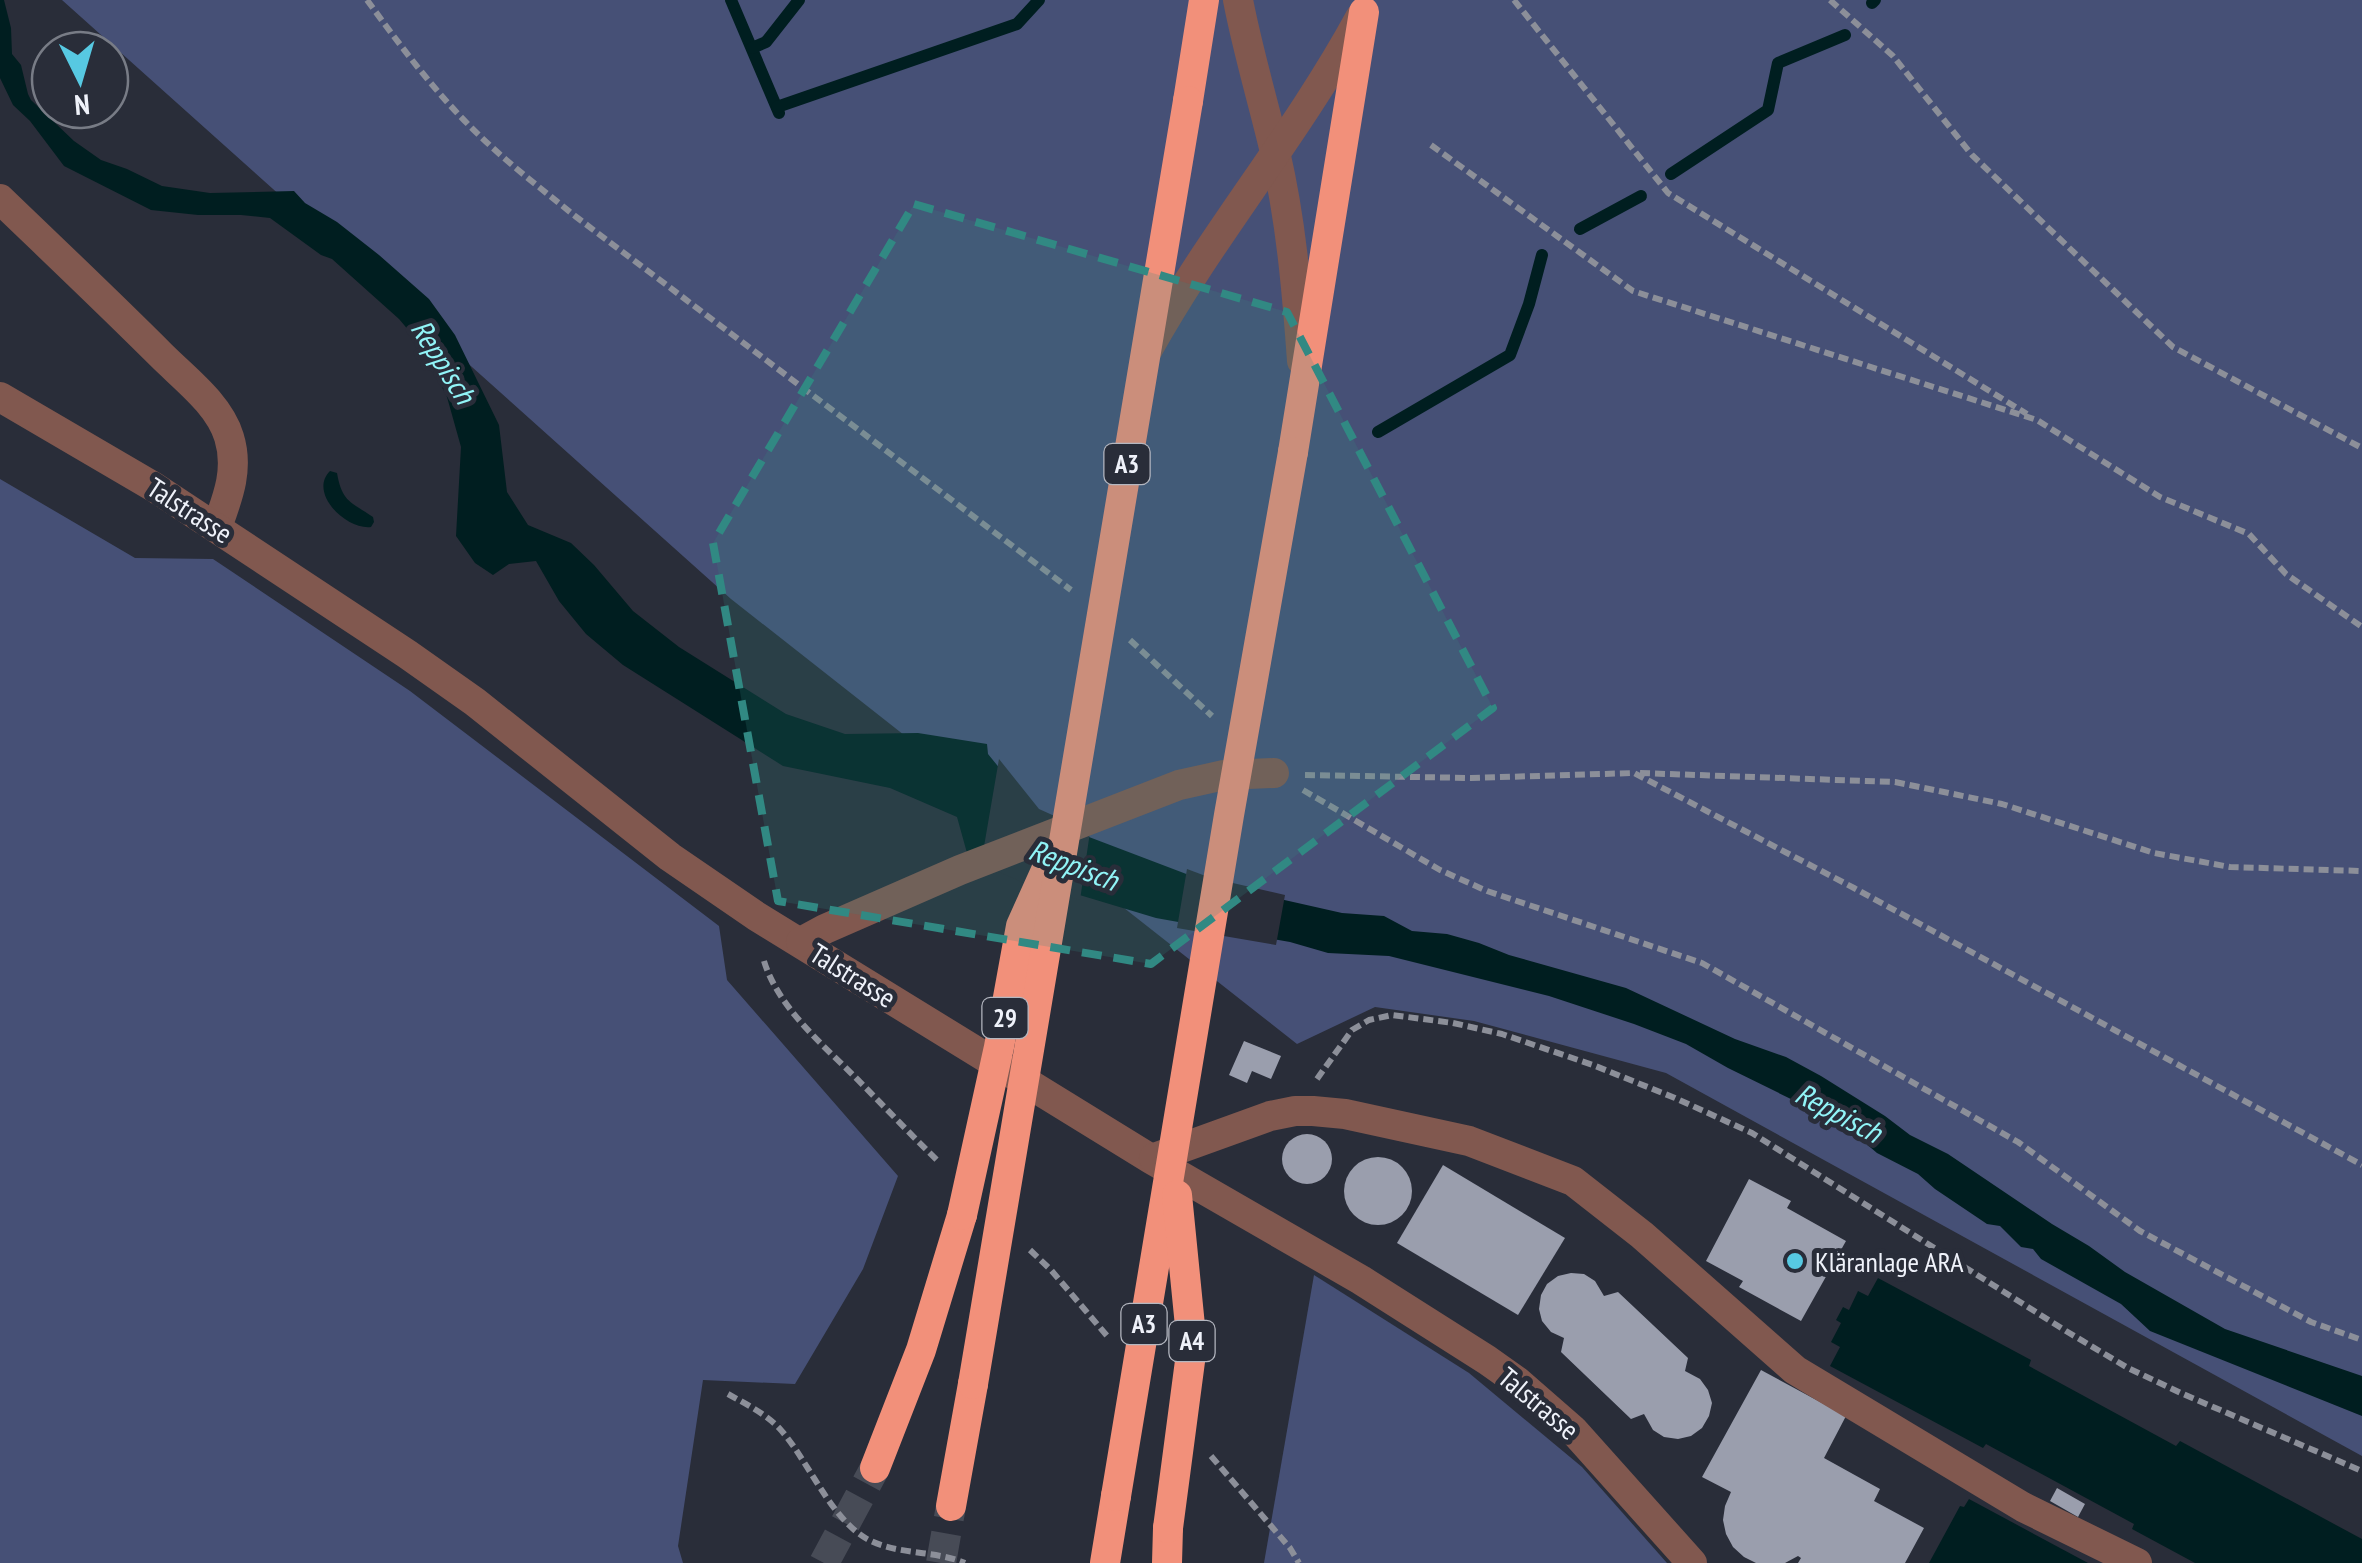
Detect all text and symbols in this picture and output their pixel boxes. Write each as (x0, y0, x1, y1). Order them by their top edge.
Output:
north arrow (30, 30, 130, 130)
text: N (73, 86, 91, 124)
water label: Reppisch (403, 312, 486, 412)
road number: A3 (1104, 444, 1150, 484)
street label: Talstrasse (140, 469, 240, 551)
water label: Reppisch (1024, 829, 1126, 899)
street label: Talstrasse (803, 934, 903, 1016)
road number: 29 (982, 998, 1028, 1038)
water label: Reppisch (1789, 1073, 1890, 1152)
place label: Kläranlage ARA (1815, 1243, 1964, 1280)
marker: Kläranlage ARA (1784, 1250, 1806, 1272)
road number: A3 (1122, 1304, 1166, 1344)
road number: A4 (1170, 1321, 1214, 1361)
street label: Talstrasse (1491, 1358, 1587, 1448)

